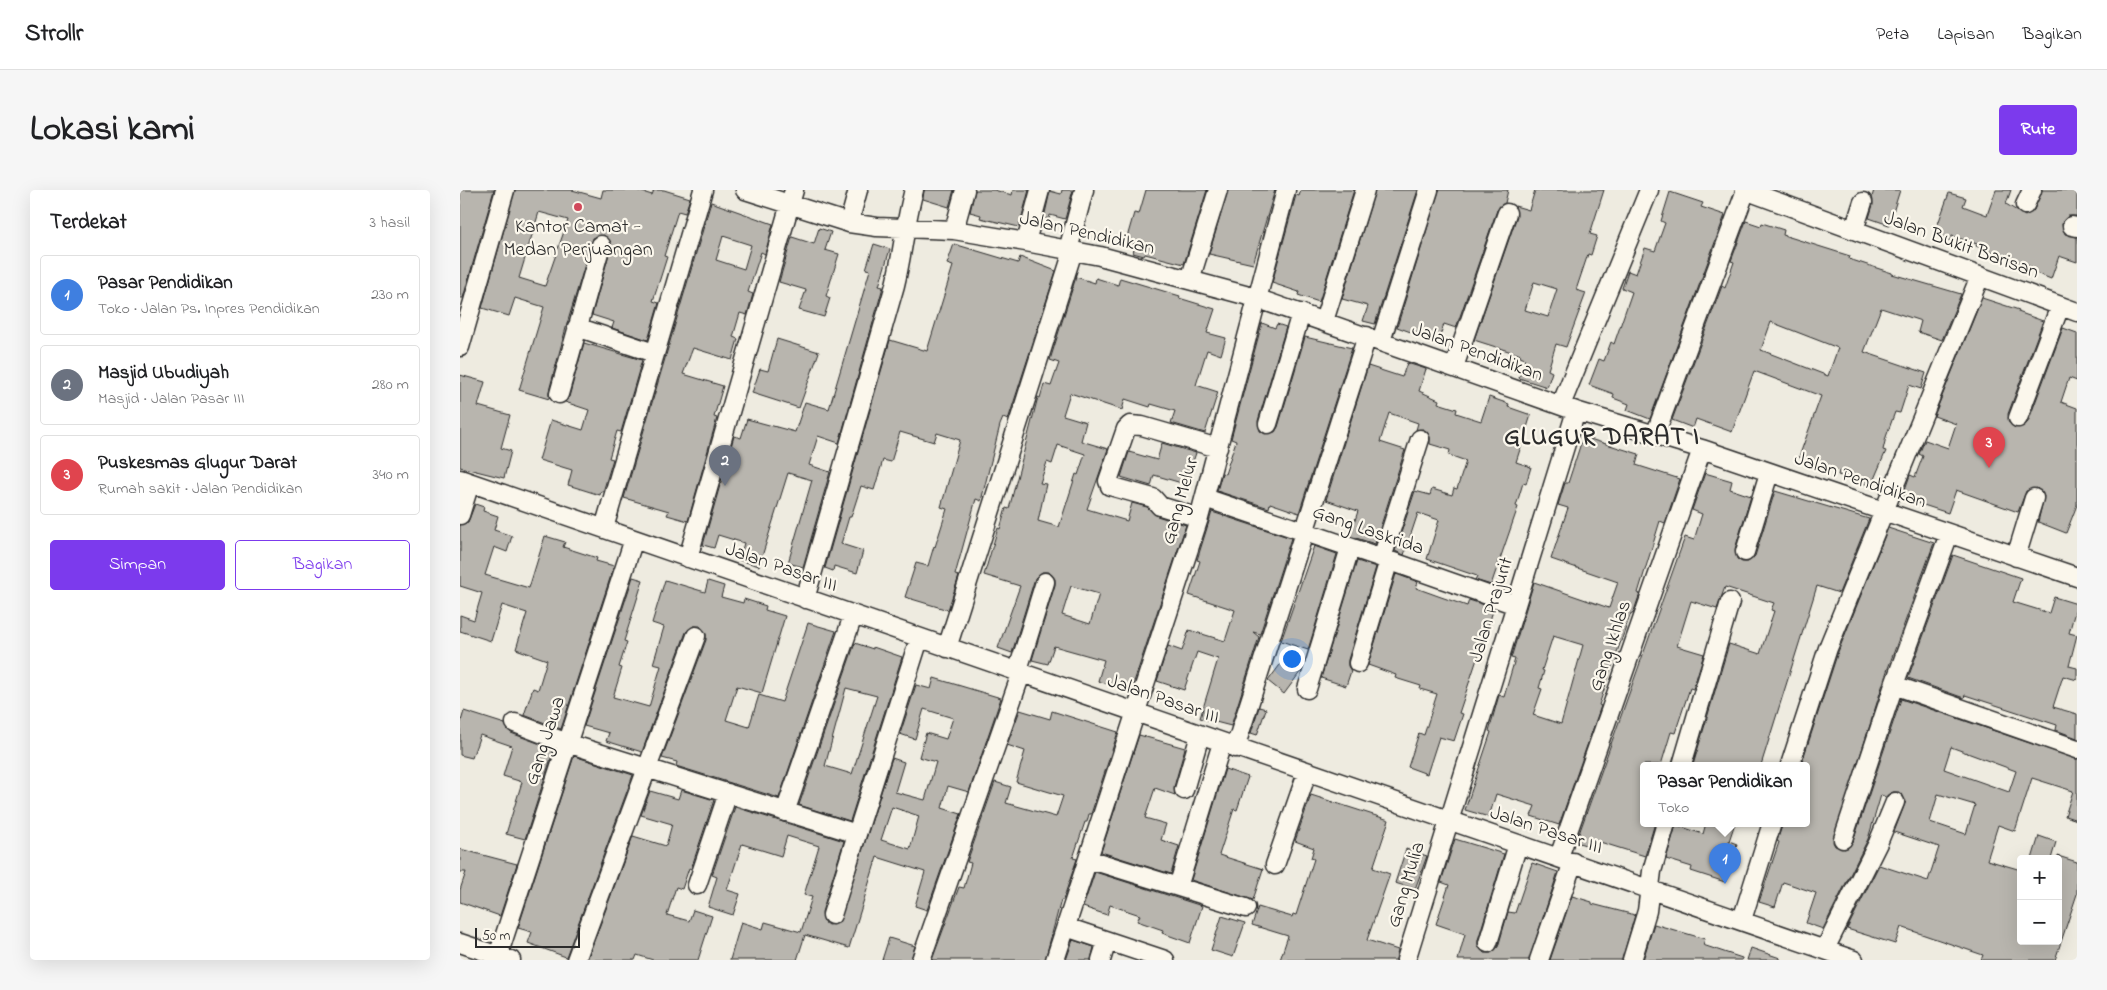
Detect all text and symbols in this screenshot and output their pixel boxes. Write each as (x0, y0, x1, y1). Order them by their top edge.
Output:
text: Strollr (25, 17, 83, 52)
text: Peta (1876, 22, 1909, 48)
text: Lapisan (1937, 22, 1994, 48)
text: Bagikan (2022, 22, 2082, 48)
text: Lokasi kami (30, 105, 195, 156)
button: Rute (1999, 105, 2077, 155)
marker: Kantor Camat - Medan Perjuangan (572, 201, 584, 213)
street label: Jalan Pendidikan (1017, 204, 1158, 264)
street label: Jalan Bukit Barisan (1879, 204, 2043, 288)
text: Terdekat (50, 208, 127, 238)
text: 3 hasil (369, 211, 410, 235)
place label: Kantor Camat - Medan Perjuangan (503, 213, 653, 266)
text: Pasar Pendidikan (98, 270, 233, 297)
text: 1 (64, 283, 70, 307)
text: 230 m (371, 283, 409, 307)
text: Toko · Jalan Ps. Inpres Pendidikan (98, 297, 320, 321)
street label: Jalan Pendidikan (1407, 316, 1547, 390)
text: Masjid Ubudiyah (98, 360, 229, 387)
text: 2 (63, 373, 71, 397)
text: 280 m (372, 373, 409, 397)
text: Masjid · Jalan Pasar III (98, 387, 245, 411)
district label: GLUGUR DARAT I (1504, 420, 1700, 456)
pin: 3 (1973, 427, 2005, 468)
pin: 2 (709, 445, 741, 486)
street label: Jalan Pendidikan (1790, 445, 1930, 517)
text: Puskesmas Glugur Darat (98, 450, 297, 477)
street label: Gang Melur (1155, 453, 1208, 548)
text: 3 (64, 463, 70, 487)
text: 340 m (372, 463, 409, 487)
text: Rumah sakit · Jalan Pendidikan (98, 477, 302, 501)
street label: Gang Laskrida (1308, 498, 1428, 565)
street label: Jalan Pasar III (721, 535, 841, 601)
button: Simpan (50, 540, 225, 590)
button: Bagikan (235, 540, 410, 590)
street label: Jalan Prajurit (1462, 553, 1522, 666)
street label: Gang Ikhlas (1582, 597, 1641, 696)
your location (1279, 646, 1305, 672)
street label: Jalan Pasar III (1103, 667, 1223, 733)
street label: Gang Jawa (518, 693, 575, 789)
popup (1640, 762, 1810, 827)
text: Pasar Pendidikan (1658, 769, 1792, 796)
text: Toko (1658, 796, 1689, 820)
street label: Jalan Pasar III (1486, 799, 1606, 863)
street label: Gang Mulia (1380, 838, 1435, 932)
pin: 1 (1709, 843, 1741, 884)
map controls (2017, 855, 2062, 945)
button: + (2017, 855, 2062, 900)
button: − (2017, 900, 2062, 945)
scale bar (475, 925, 580, 948)
text: 50 m (482, 926, 510, 947)

